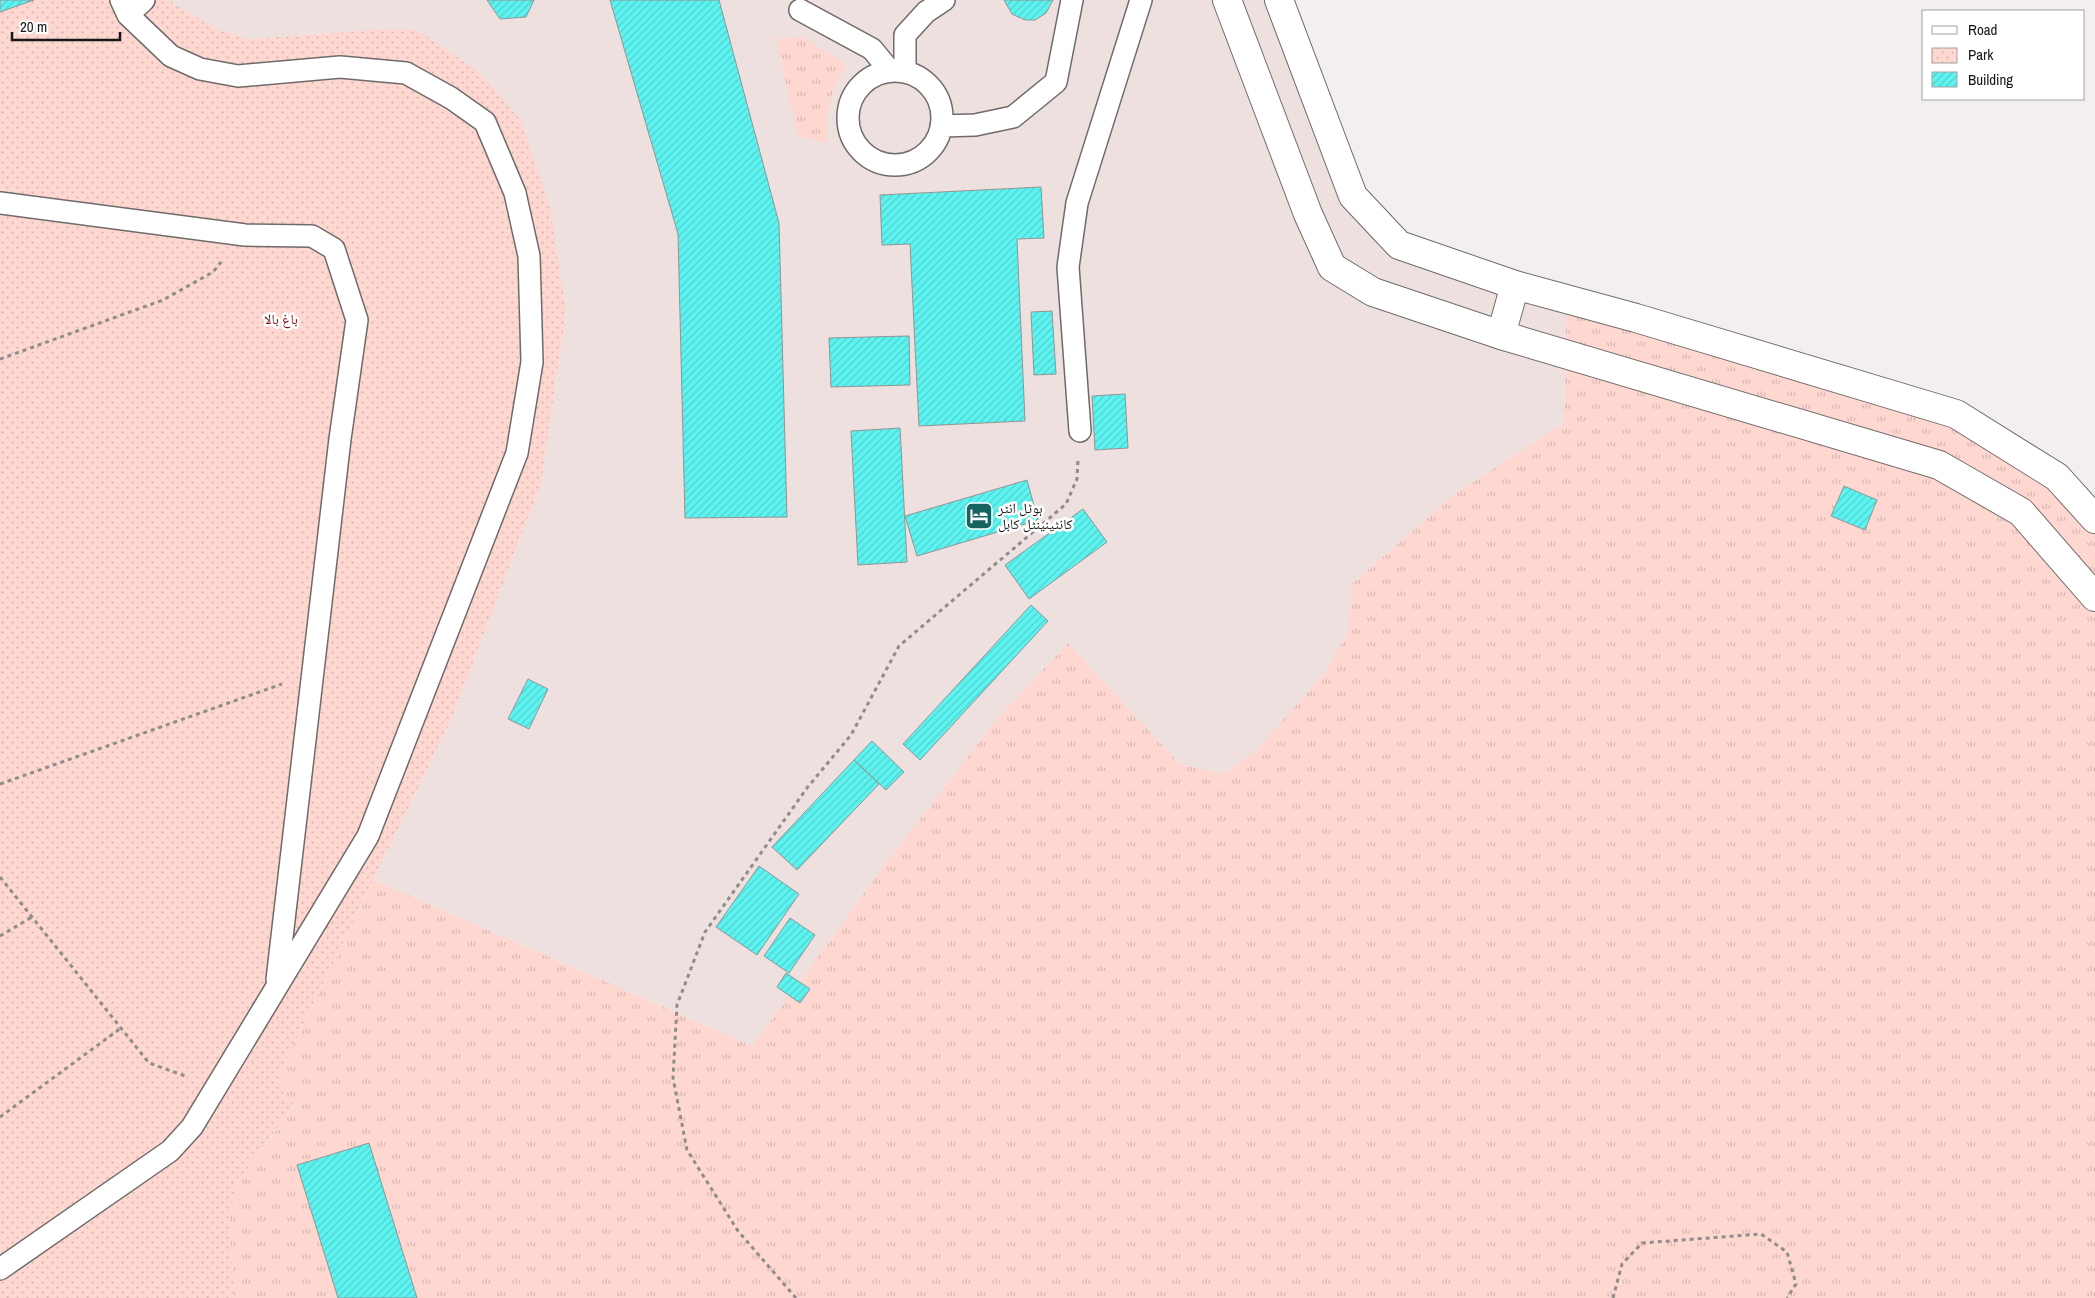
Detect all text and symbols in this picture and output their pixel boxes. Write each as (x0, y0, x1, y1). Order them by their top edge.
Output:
scale bar (12, 10, 120, 42)
legend (1922, 10, 2085, 100)
text: 20 m (20, 16, 47, 37)
text: Road (1968, 19, 1997, 40)
text: Park (1968, 44, 1994, 65)
text: Building (1968, 69, 2013, 90)
park label: باغ بالا (264, 310, 298, 329)
place label: ہوٹل انٹر کانٹینینٹل کابل (997, 499, 1073, 533)
hotel icon: ہوٹل انٹر کانٹینینٹل کابل (964, 501, 994, 531)

